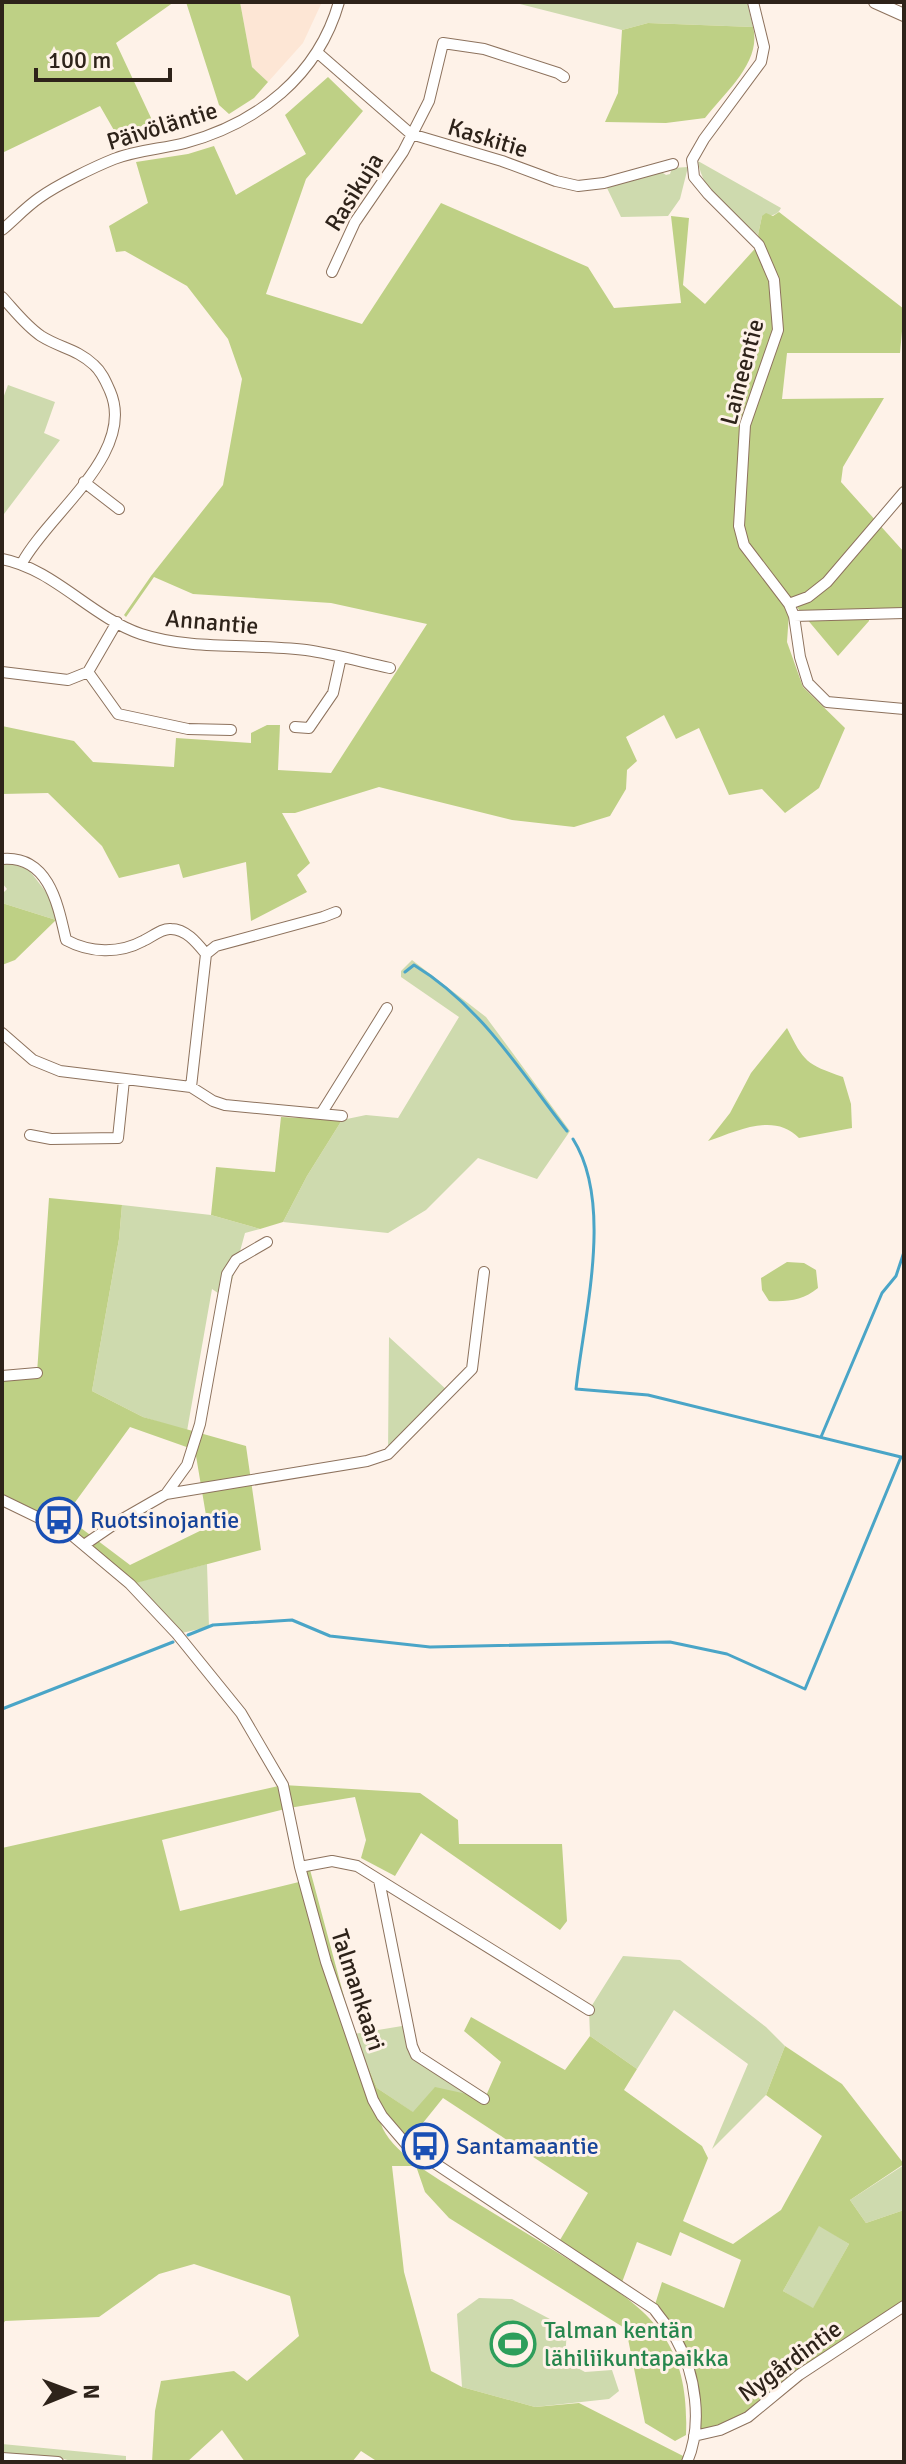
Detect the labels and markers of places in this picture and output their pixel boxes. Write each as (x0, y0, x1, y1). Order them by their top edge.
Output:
bus stop icon: Ruotsinojantie (35, 1496, 83, 1544)
place label: Ruotsinojantie (90, 1505, 239, 1535)
bus stop icon: Santamaantie (401, 2122, 449, 2170)
place label: Santamaantie (456, 2131, 599, 2161)
place label: Talman kentän lähiliikuntapaikka (544, 2315, 729, 2373)
sports icon: Talman kentän lähiliikuntapaikka (489, 2320, 537, 2368)

